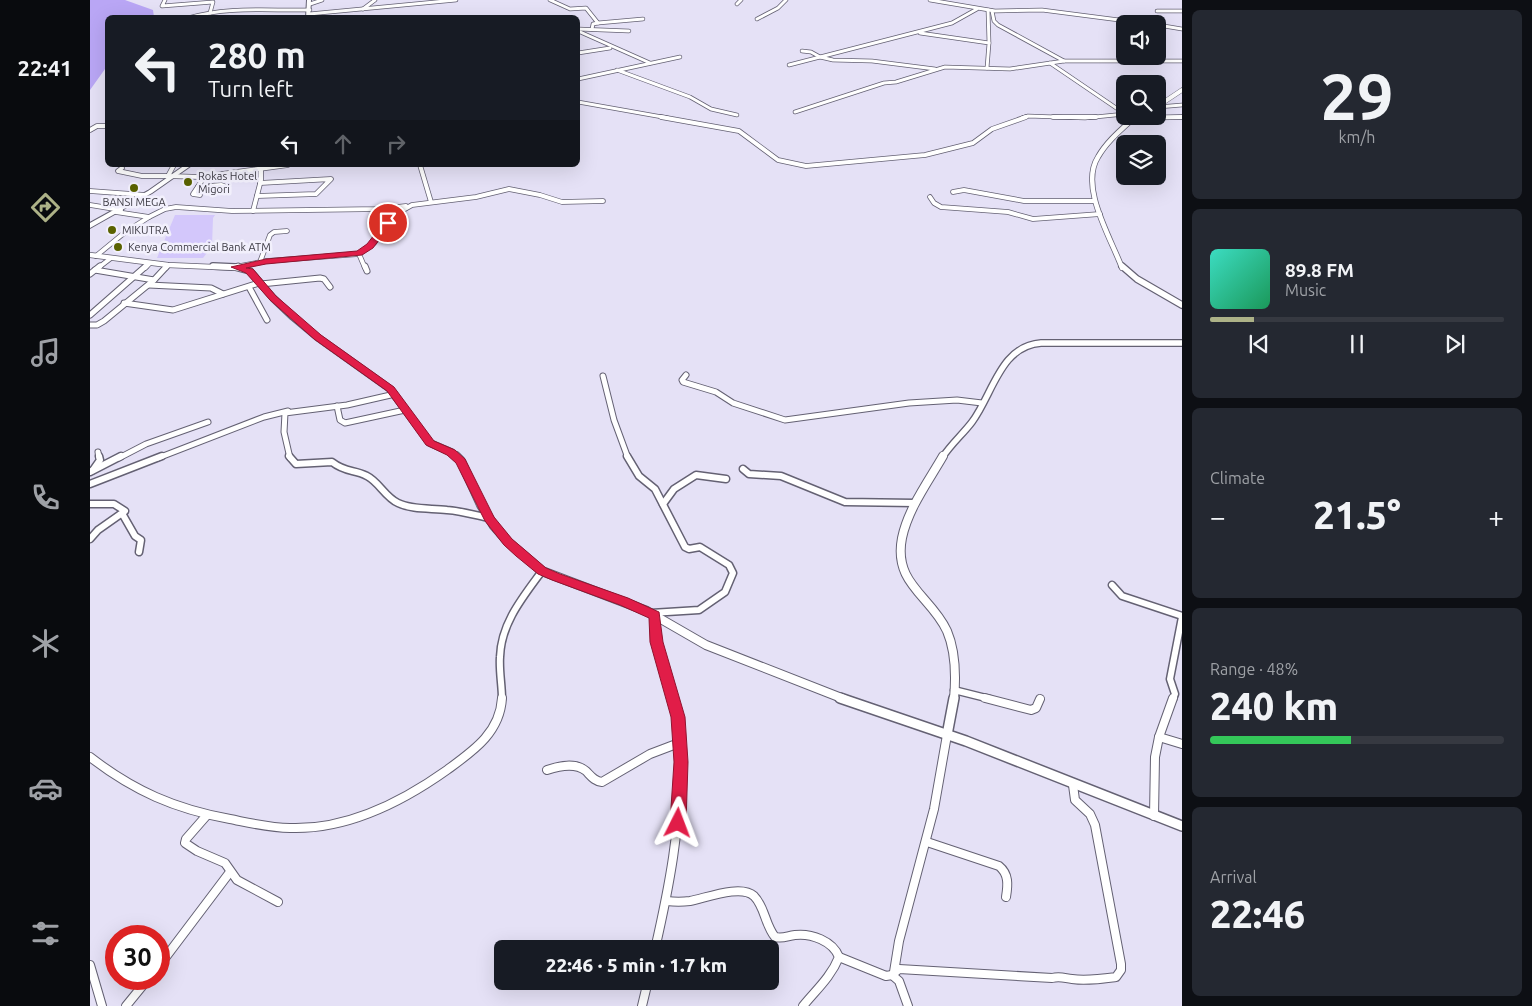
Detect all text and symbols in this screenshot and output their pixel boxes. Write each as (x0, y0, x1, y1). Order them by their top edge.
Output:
map controls (1116, 15, 1166, 185)
button: sound (1116, 15, 1166, 65)
icon: left (125, 35, 190, 100)
text: 280 m (208, 35, 306, 75)
text: 22:41 (17, 55, 73, 80)
text: 29 (1320, 59, 1394, 132)
button: search (1116, 75, 1166, 125)
text: Turn left (208, 76, 293, 101)
text: km/h (1339, 128, 1375, 146)
icon: left (276, 130, 304, 158)
icon: ahead (329, 130, 357, 158)
icon: right (382, 130, 410, 158)
button: layers (1116, 135, 1166, 185)
place label: Rokas Hotel Migori (198, 170, 257, 195)
marker: Rokas Hotel Migori (182, 176, 194, 188)
marker: BANSI MEGA (128, 182, 140, 194)
icon: directions (28, 190, 63, 225)
place label: BANSI MEGA (102, 196, 166, 208)
pin (367, 202, 409, 244)
icon: arrive (374, 209, 402, 237)
marker: MIKUTRA (106, 224, 118, 236)
place label: MIKUTRA (122, 224, 170, 236)
marker: Kenya Commercial Bank ATM (112, 241, 124, 253)
place label: Kenya Commercial Bank ATM (128, 241, 271, 253)
text: 89.8 FM (1285, 259, 1354, 281)
text: Music (1285, 281, 1326, 299)
icon: previous (1245, 330, 1273, 358)
icon: pause (1343, 330, 1371, 358)
icon: next (1441, 330, 1469, 358)
icon: music (28, 335, 63, 370)
text: Climate (1210, 469, 1265, 487)
icon: phone (28, 480, 63, 515)
text: 21.5° (1313, 494, 1401, 536)
text: − (1210, 501, 1226, 532)
text: + (1488, 501, 1504, 532)
icon: climate (28, 626, 63, 661)
text: Range · 48% (1210, 660, 1298, 678)
text: 240 km (1210, 685, 1338, 727)
icon: car (28, 771, 63, 806)
position arrow (651, 796, 703, 848)
text: Arrival (1210, 868, 1257, 886)
text: 22:46 (1210, 893, 1305, 935)
icon: filters (28, 916, 63, 951)
speed limit sign: 30 (105, 925, 170, 990)
text: 22:46 · 5 min · 1.7 km (546, 954, 727, 976)

